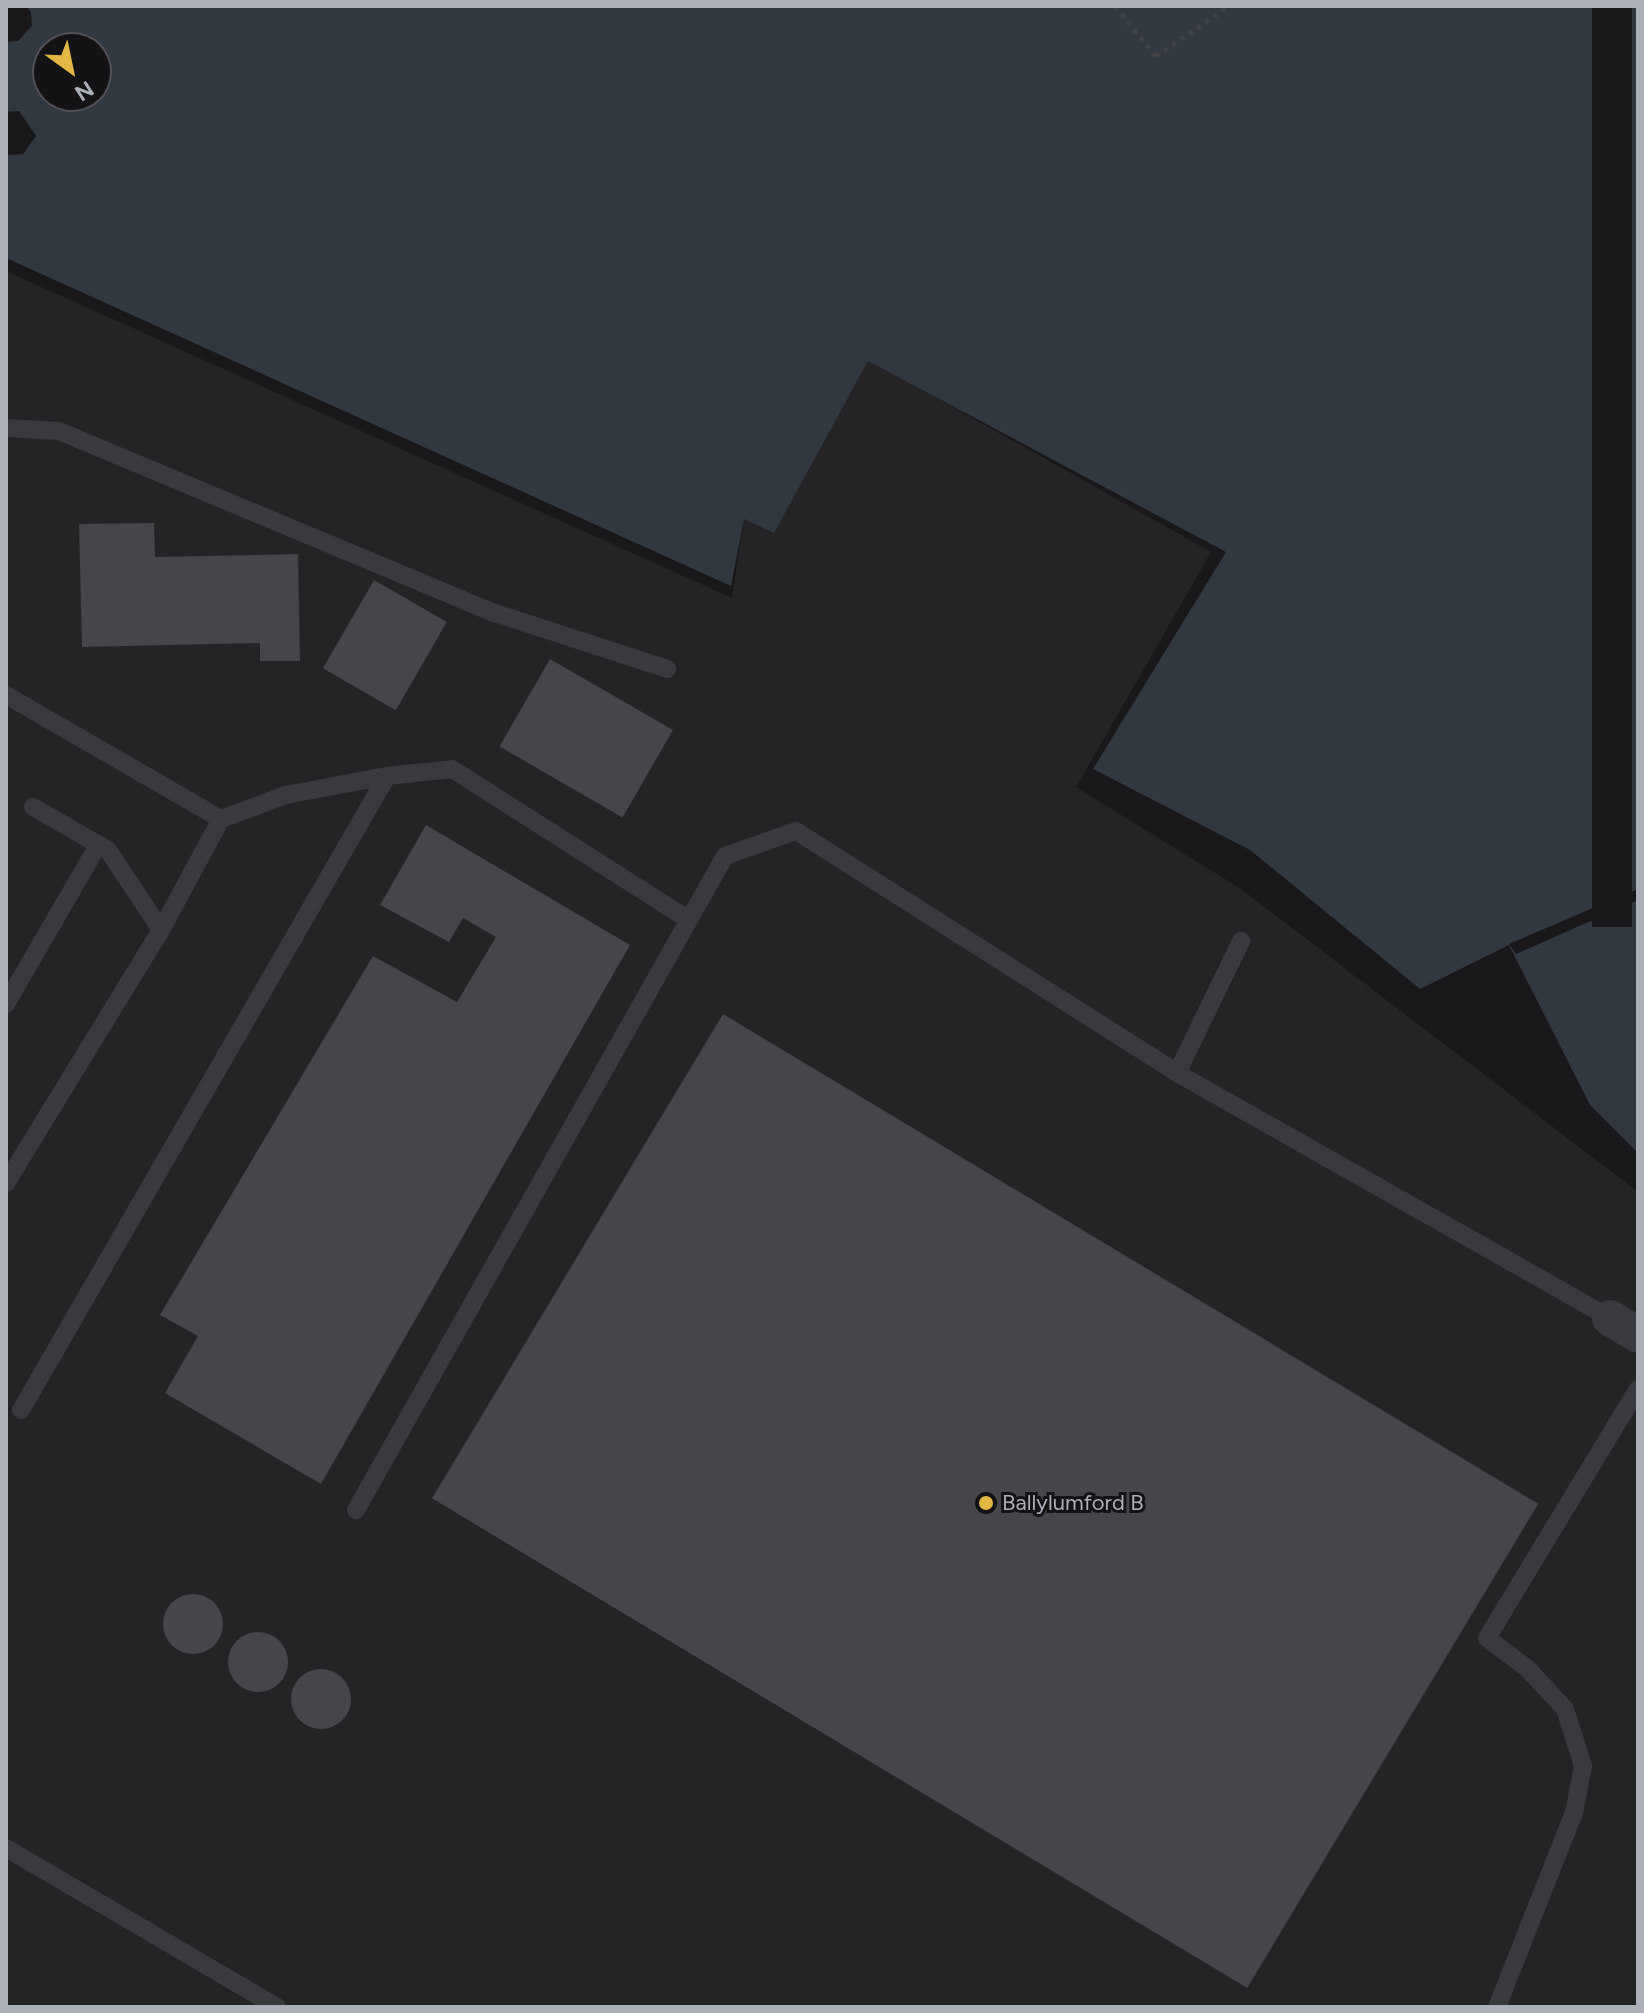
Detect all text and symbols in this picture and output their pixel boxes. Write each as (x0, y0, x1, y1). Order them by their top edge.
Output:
north arrow (32, 32, 112, 112)
text: N (70, 75, 99, 107)
place label: Ballylumford B (1002, 1490, 1144, 1516)
marker: Ballylumford B (977, 1494, 995, 1512)

